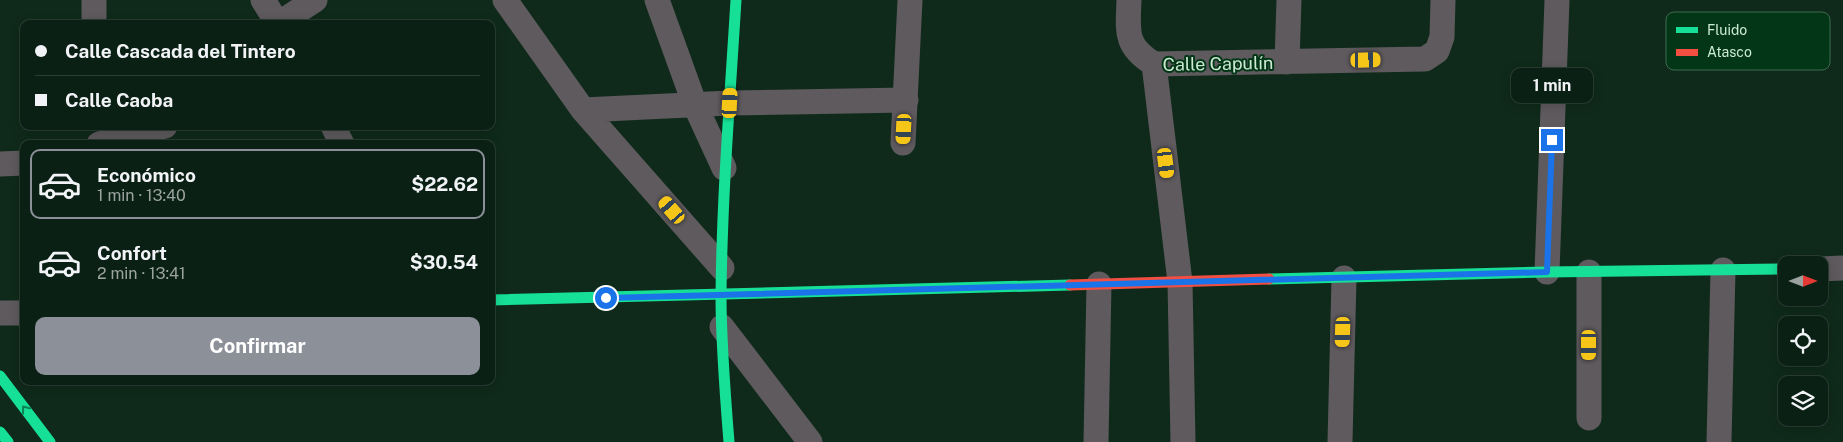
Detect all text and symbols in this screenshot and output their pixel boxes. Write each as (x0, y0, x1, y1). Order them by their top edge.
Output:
legend (1666, 12, 1830, 70)
text: Fluido (1707, 22, 1747, 38)
text: Calle Cascada del Tintero (65, 40, 296, 62)
text: Atasco (1707, 44, 1752, 60)
street label: Calle Capulín (1163, 52, 1273, 75)
car (1350, 52, 1381, 68)
callout: 1 min (1511, 68, 1593, 102)
text: 1 min (1533, 76, 1571, 95)
car (721, 88, 738, 118)
text: Calle Caoba (65, 89, 173, 111)
car (895, 114, 912, 144)
route end (1541, 129, 1563, 151)
car (1156, 147, 1175, 179)
icon: car (37, 162, 82, 207)
text: Económico (97, 164, 196, 186)
text: $22.62 (411, 173, 478, 195)
text: 1 min · 13:40 (97, 186, 186, 205)
car (656, 194, 687, 226)
icon: car (37, 240, 82, 285)
text: Confort (97, 242, 167, 264)
text: $30.54 (410, 251, 478, 273)
north arrow (1778, 256, 1828, 306)
map controls (1778, 256, 1828, 426)
text: 2 min · 13:41 (97, 264, 186, 283)
route start (595, 287, 617, 309)
button: locate (1778, 316, 1828, 366)
button: Confirmar (35, 317, 480, 375)
car (1334, 317, 1351, 347)
car (1581, 330, 1596, 360)
button: layers (1778, 376, 1828, 426)
one-way arrow (22, 405, 31, 415)

